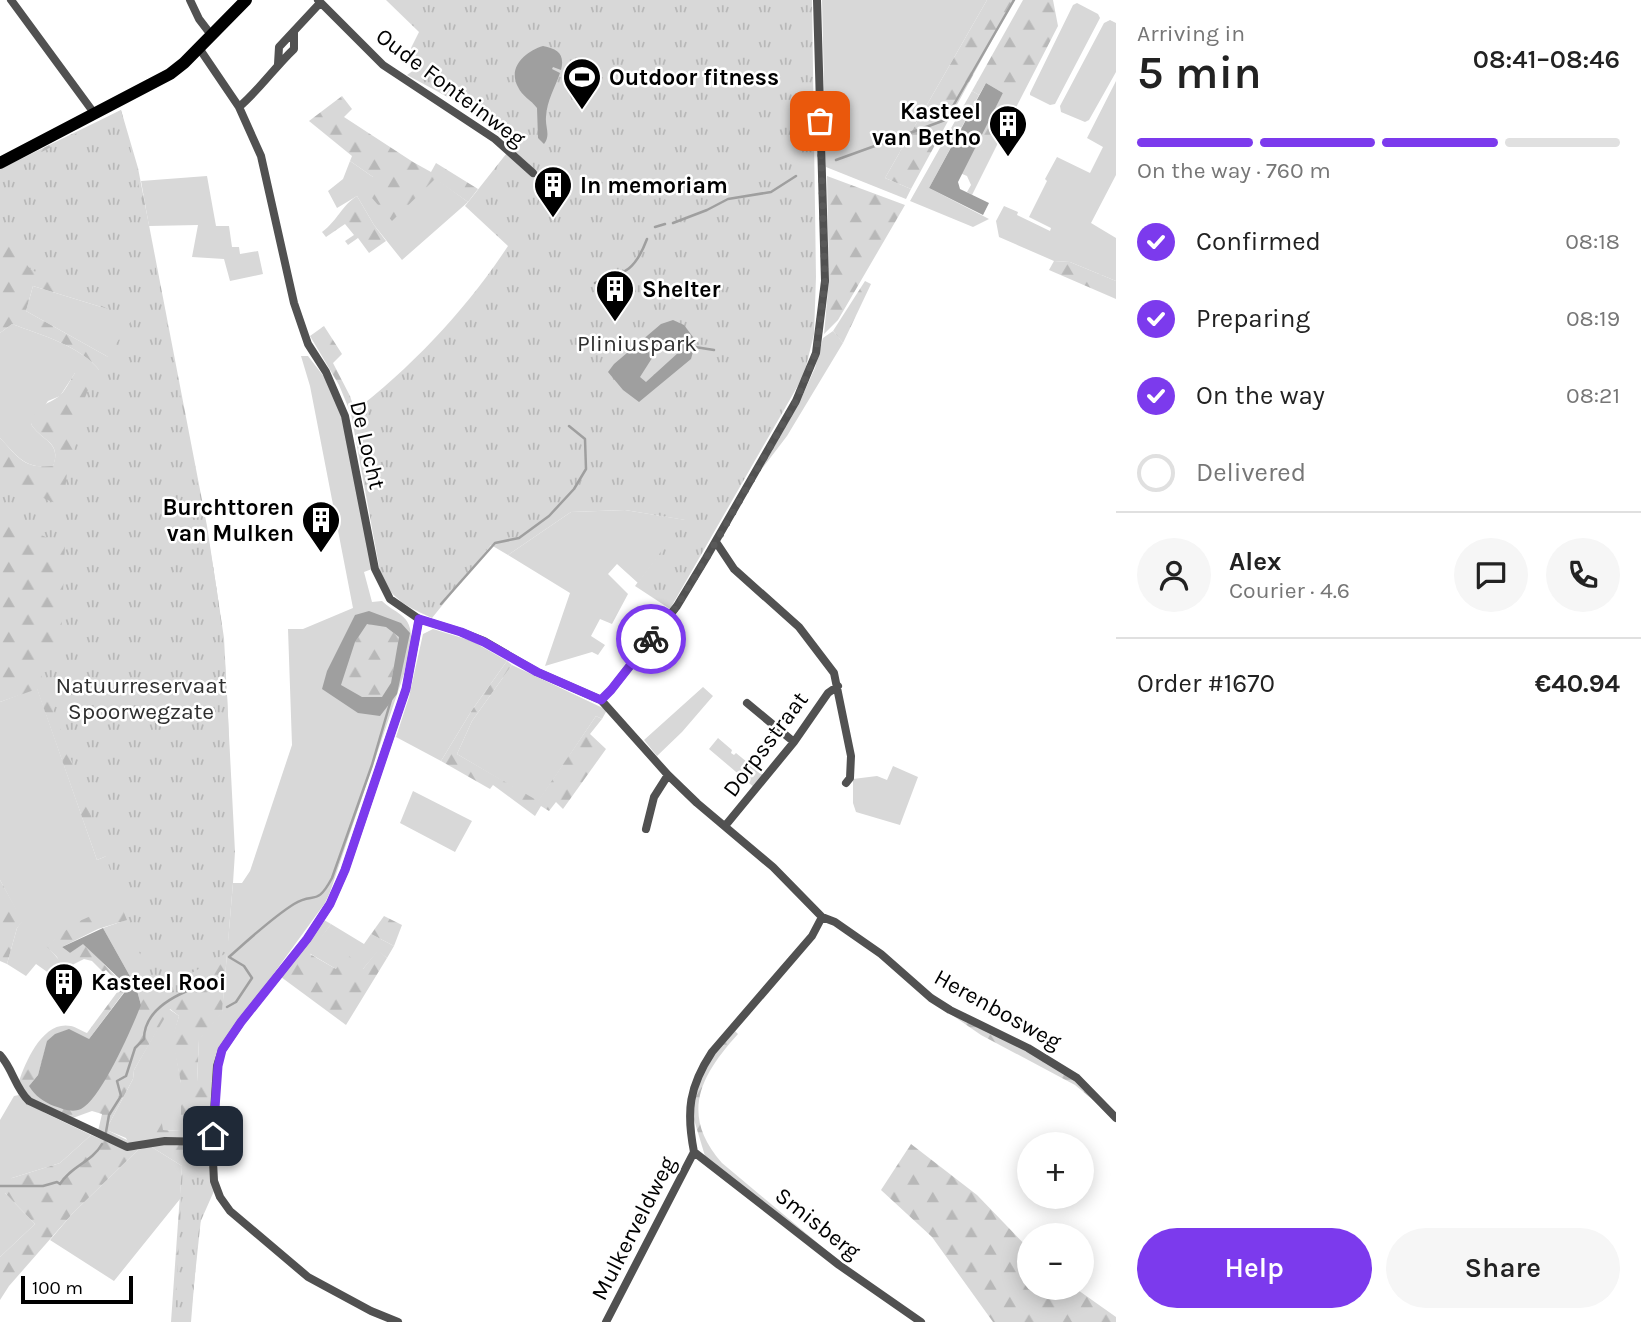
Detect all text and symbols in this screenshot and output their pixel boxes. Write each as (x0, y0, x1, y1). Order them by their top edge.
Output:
text: Arriving in (1137, 20, 1245, 47)
street label: Oude Fonteinweg (371, 22, 531, 152)
text: 08:41–08:46 (1473, 44, 1620, 75)
text: 5 min (1137, 46, 1262, 100)
sports icon: Outdoor fitness (561, 56, 603, 111)
place label: Outdoor fitness (609, 64, 779, 91)
pin (790, 91, 850, 151)
place label: Kasteel van Betho (872, 98, 981, 151)
icon: bag (801, 102, 839, 140)
building icon: Kasteel van Betho (987, 103, 1029, 158)
text: On the way · 760 m (1137, 157, 1331, 184)
building icon: In memoriam (532, 164, 574, 219)
place label: In memoriam (580, 172, 728, 199)
icon: check (1137, 223, 1175, 261)
text: Confirmed (1196, 226, 1321, 257)
text: 08:18 (1565, 228, 1620, 255)
building icon: Shelter (594, 268, 636, 323)
place label: Shelter (642, 276, 720, 303)
icon: check (1137, 300, 1175, 338)
text: Preparing (1196, 303, 1310, 334)
text: 08:19 (1566, 305, 1620, 332)
park label: Pliniuspark (577, 330, 697, 357)
icon: check (1137, 377, 1175, 415)
text: On the way (1196, 380, 1325, 411)
text: 08:21 (1566, 382, 1620, 409)
street label: De Locht (344, 398, 391, 492)
text: Delivered (1196, 457, 1306, 488)
place label: Burchttoren van Mulken (162, 494, 294, 547)
building icon: Burchttoren van Mulken (300, 499, 342, 554)
button: person (1137, 538, 1211, 612)
button: chat (1454, 538, 1528, 612)
button: phone (1546, 538, 1620, 612)
text: Alex (1229, 546, 1281, 577)
text: Courier · 4.6 (1229, 577, 1350, 604)
courier (616, 604, 686, 674)
icon: bike (632, 620, 670, 658)
text: Order #1670 (1137, 668, 1275, 699)
text: €40.94 (1535, 668, 1620, 699)
park label: Natuurreservaat Spoorwegzate (55, 672, 227, 725)
street label: Dorpsstraat (717, 686, 814, 802)
building icon: Kasteel Rooi (43, 961, 85, 1016)
street label: Herenbosweg (930, 963, 1066, 1055)
place label: Kasteel Rooi (91, 969, 226, 996)
pin (183, 1106, 243, 1166)
icon: home (194, 1117, 232, 1155)
map controls (1017, 1132, 1094, 1300)
button: + (1017, 1132, 1094, 1209)
street label: Mulkerveldweg (586, 1152, 681, 1305)
street label: Smisberg (770, 1182, 866, 1265)
button: − (1017, 1223, 1094, 1300)
button: Help (1137, 1228, 1372, 1308)
button: Share (1386, 1228, 1620, 1308)
scale bar (21, 1273, 133, 1305)
text: 100 m (32, 1277, 83, 1299)

